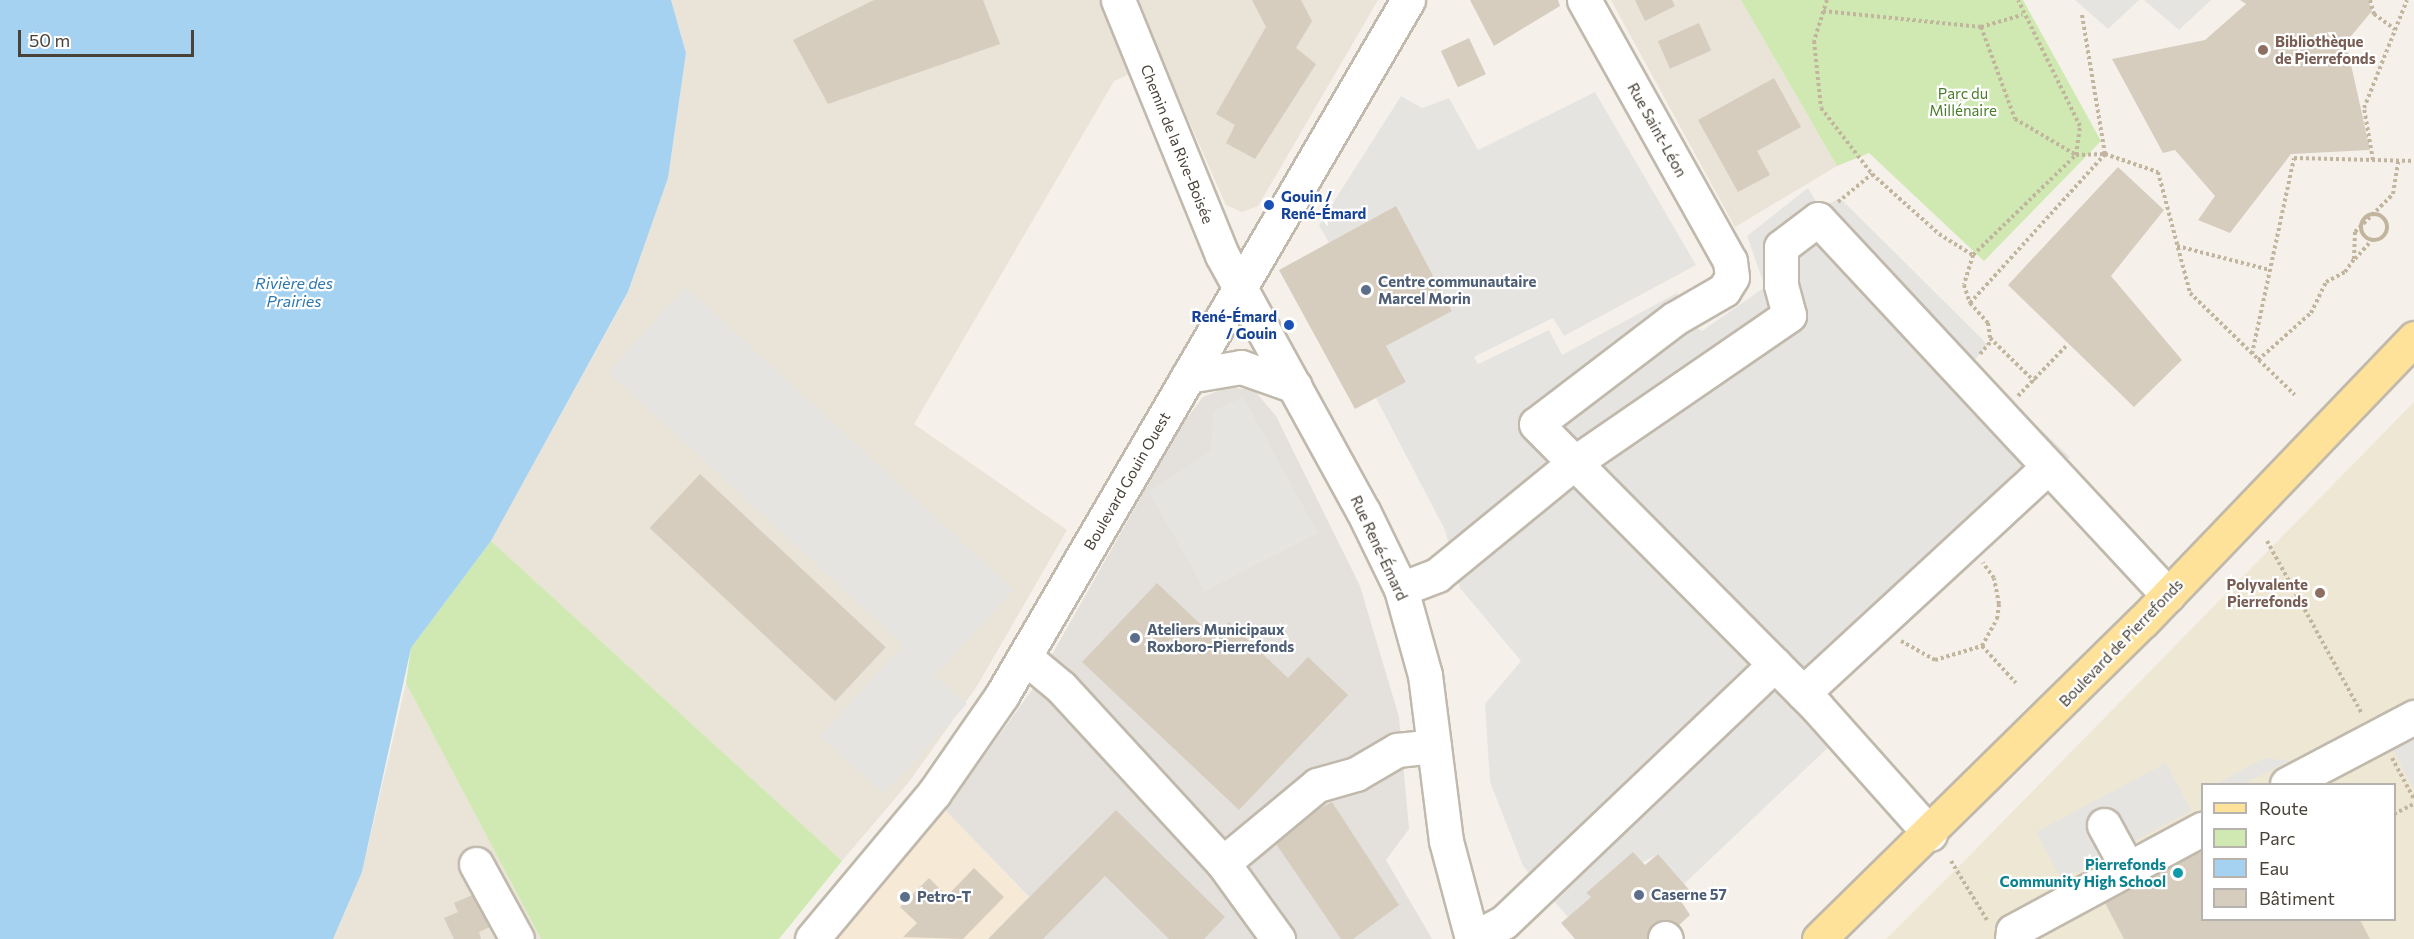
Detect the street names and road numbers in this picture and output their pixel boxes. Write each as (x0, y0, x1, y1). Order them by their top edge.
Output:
street label: Chemin de la Rive-Boisée (1137, 62, 1217, 226)
street label: Rue Saint-Léon (1624, 80, 1690, 180)
street label: Boulevard Gouin Ouest (1080, 409, 1174, 553)
street label: Rue René-Émard (1347, 493, 1411, 603)
street label: Boulevard de Pierrefonds (2055, 576, 2187, 710)

